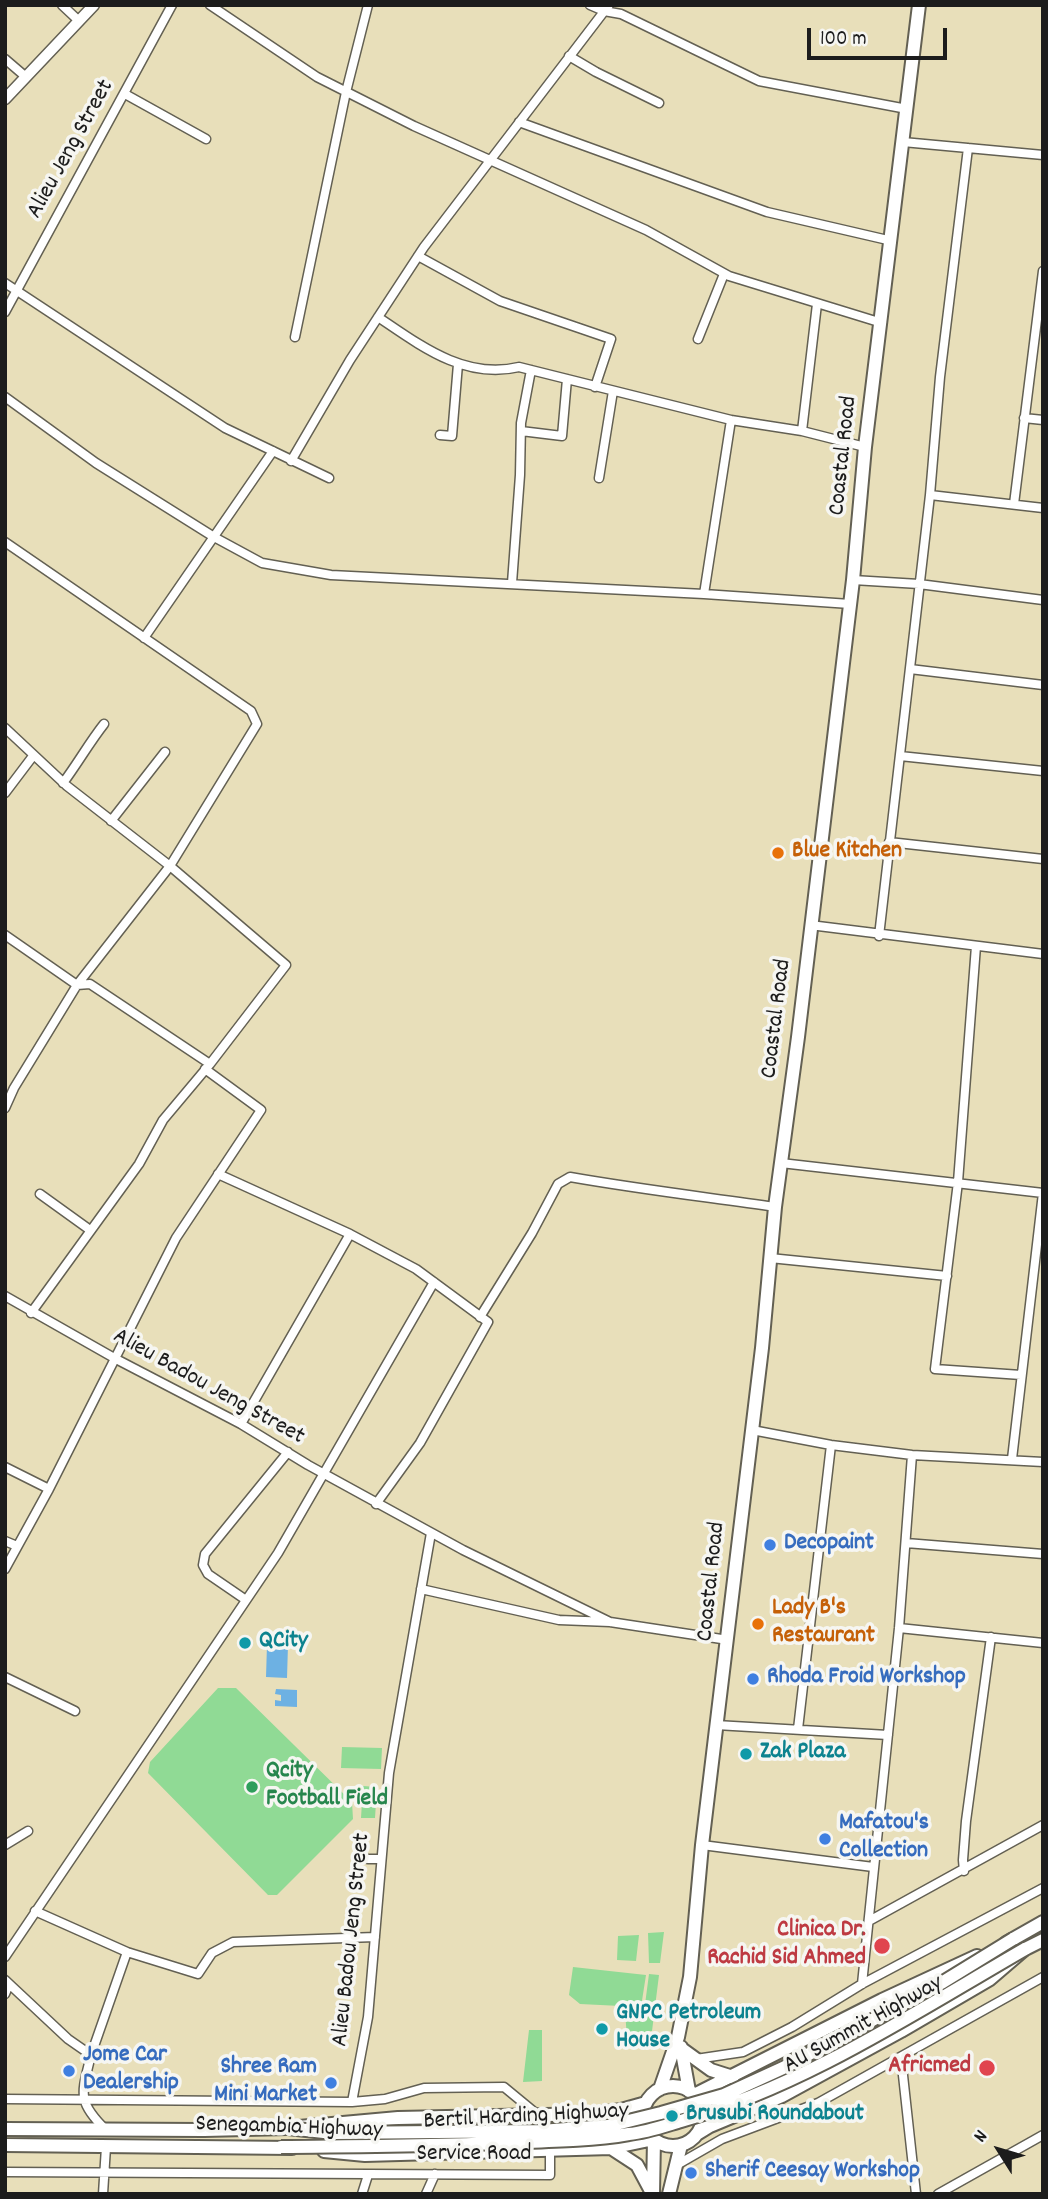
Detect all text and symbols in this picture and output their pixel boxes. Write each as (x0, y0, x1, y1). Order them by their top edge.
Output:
scale bar (810, 14, 950, 58)
text: 100 m (820, 25, 867, 55)
street label: Alieu Jeng Street (22, 76, 122, 224)
street label: Coastal Road (824, 395, 866, 517)
place label: Blue Kitchen (792, 839, 902, 867)
marker: Blue Kitchen (770, 845, 786, 861)
street label: Coastal Road (756, 958, 800, 1080)
street label: Alieu Badou Jeng Street (107, 1323, 309, 1453)
street label: Coastal Road (692, 1521, 734, 1643)
place label: Decopaint (784, 1531, 874, 1559)
marker: Decopaint (762, 1537, 778, 1553)
place label: Lady B's Restaurant (772, 1596, 875, 1652)
marker: Lady B's Restaurant (750, 1616, 766, 1632)
place label: QCity (259, 1629, 308, 1657)
marker: QCity (237, 1635, 253, 1651)
place label: Rhoda Froid Workshop (767, 1665, 966, 1693)
marker: Rhoda Froid Workshop (745, 1671, 761, 1687)
place label: Zak Plaza (760, 1740, 845, 1768)
marker: Zak Plaza (738, 1746, 754, 1762)
place label: Qcity Football Field (266, 1759, 388, 1815)
marker: Qcity Football Field (244, 1779, 260, 1795)
place label: Mafatou's Collection (839, 1811, 929, 1867)
marker: Mafatou's Collection (817, 1831, 833, 1847)
street label: Alieu Badou Jeng Street (327, 1832, 379, 2048)
place label: Clinica Dr. Rachid Sid Ahmed (707, 1918, 866, 1974)
marker: Clinica Dr. Rachid Sid Ahmed (872, 1936, 892, 1956)
street label: AU Summit Highway (779, 1970, 949, 2082)
place label: GNPC Petroleum House (616, 2001, 761, 2057)
marker: GNPC Petroleum House (594, 2021, 610, 2037)
place label: Jome Car Dealership (83, 2043, 179, 2099)
place label: Africmed (888, 2054, 971, 2082)
place label: Shree Ram Mini Market (214, 2055, 317, 2111)
marker: Africmed (977, 2058, 997, 2078)
marker: Jome Car Dealership (61, 2063, 77, 2079)
marker: Shree Ram Mini Market (323, 2075, 339, 2091)
street label: Bertil Harding Highway (423, 2098, 629, 2138)
place label: Brusubi Roundabout (686, 2102, 864, 2130)
marker: Brusubi Roundabout (664, 2108, 680, 2124)
street label: Senegambia Highway (195, 2111, 383, 2147)
north arrow (964, 2115, 1034, 2185)
text: N (968, 2125, 995, 2149)
street label: Service Road (416, 2142, 532, 2170)
place label: Sherif Ceesay Workshop (705, 2159, 920, 2187)
marker: Sherif Ceesay Workshop (683, 2165, 699, 2181)

